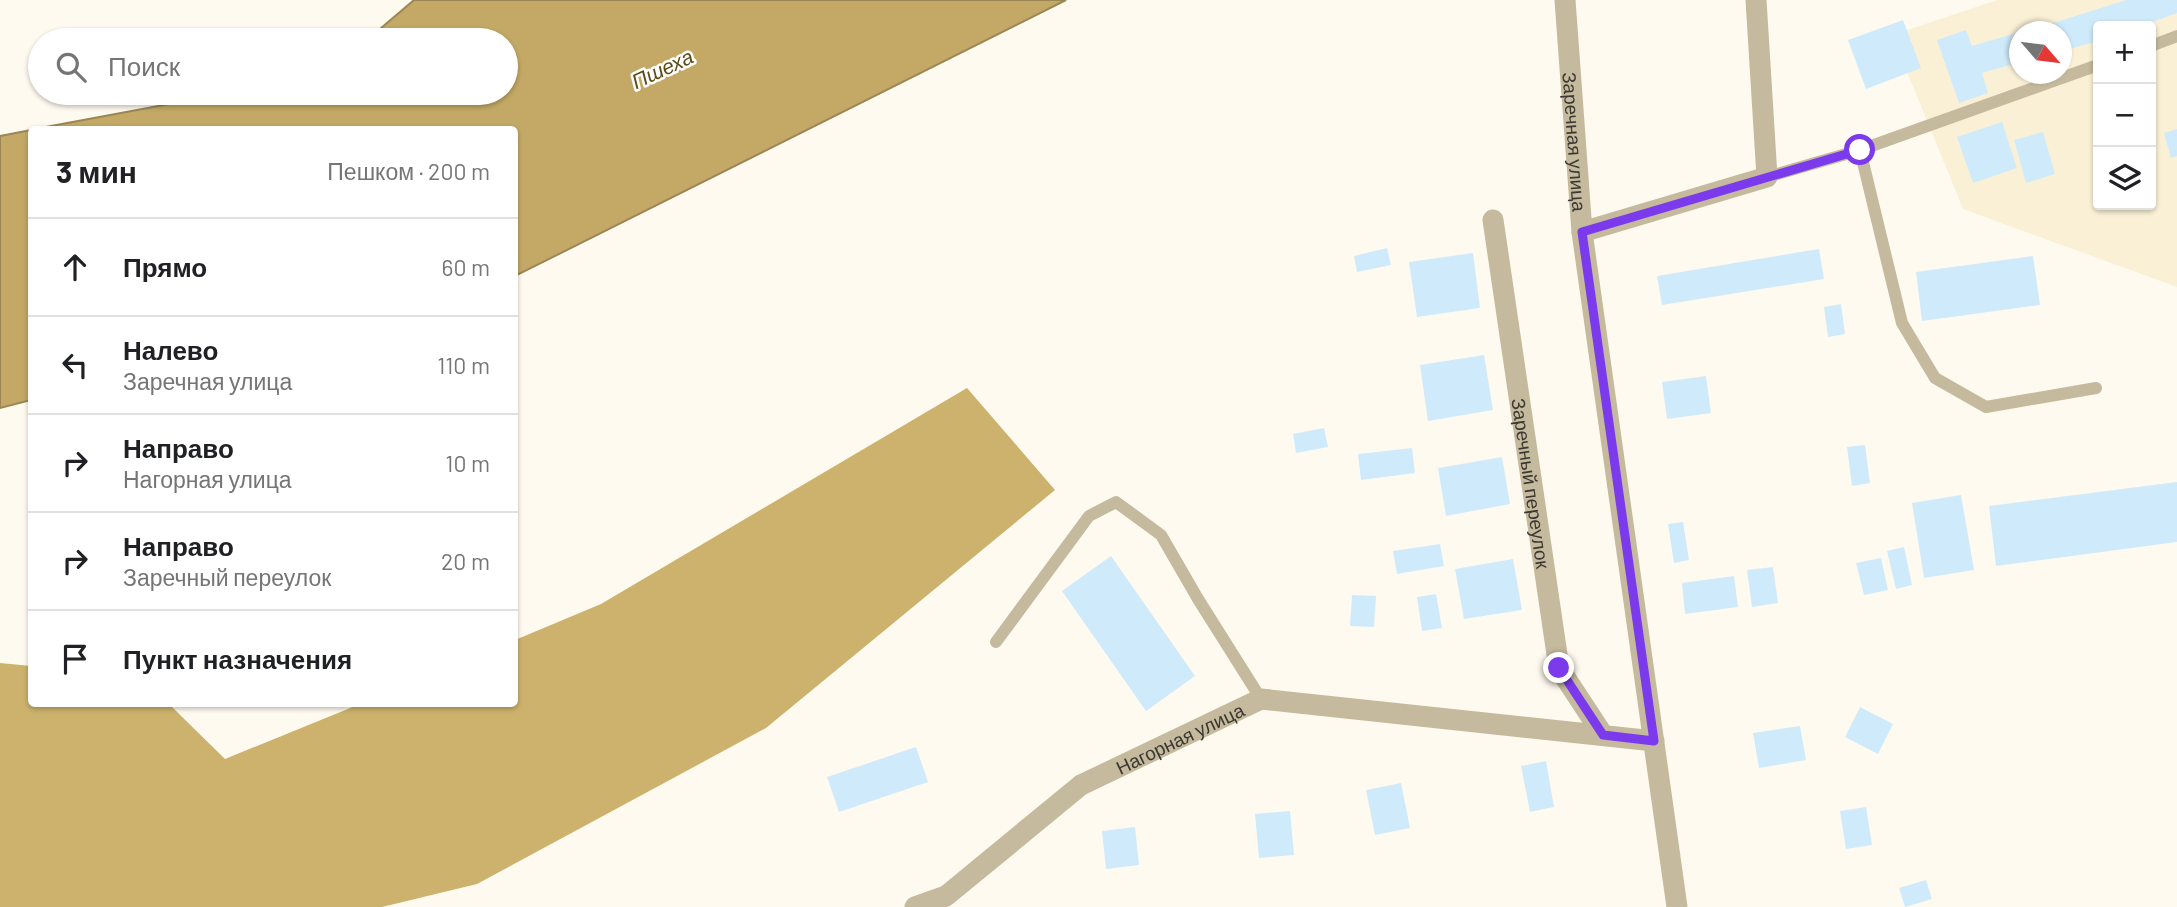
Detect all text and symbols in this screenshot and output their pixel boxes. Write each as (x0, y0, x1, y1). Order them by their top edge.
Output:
north arrow (2009, 21, 2072, 84)
map controls (2093, 21, 2156, 210)
button: + (2093, 21, 2156, 84)
search box (28, 28, 518, 105)
water label: Пшеха (627, 43, 697, 93)
icon: search (52, 48, 90, 86)
text: Поиск (108, 50, 180, 81)
street label: Заречная улица (1559, 71, 1592, 213)
button: − (2093, 84, 2156, 147)
route start (1844, 134, 1875, 165)
button: layers (2093, 147, 2156, 210)
text: 3 мин (56, 153, 137, 189)
text: Пешком · 200 m (327, 157, 490, 185)
icon: ahead (56, 248, 94, 286)
text: Прямо (123, 251, 207, 282)
text: 60 m (442, 253, 490, 281)
text: Налево (123, 334, 218, 365)
icon: left (56, 346, 94, 384)
text: 110 m (437, 351, 490, 379)
text: Заречная улица (123, 367, 292, 395)
street label: Заречный переулок (1508, 396, 1556, 571)
text: Направо (123, 432, 234, 463)
icon: right (56, 444, 94, 482)
text: 10 m (445, 449, 490, 477)
text: Нагорная улица (123, 465, 292, 493)
text: Направо (123, 530, 234, 561)
icon: right (56, 542, 94, 580)
text: 20 m (441, 547, 490, 575)
text: Заречный переулок (123, 563, 331, 591)
icon: arrive (56, 640, 94, 678)
text: Пункт назначения (123, 643, 352, 674)
route end (1543, 652, 1574, 683)
street label: Нагорная улица (1112, 697, 1248, 778)

